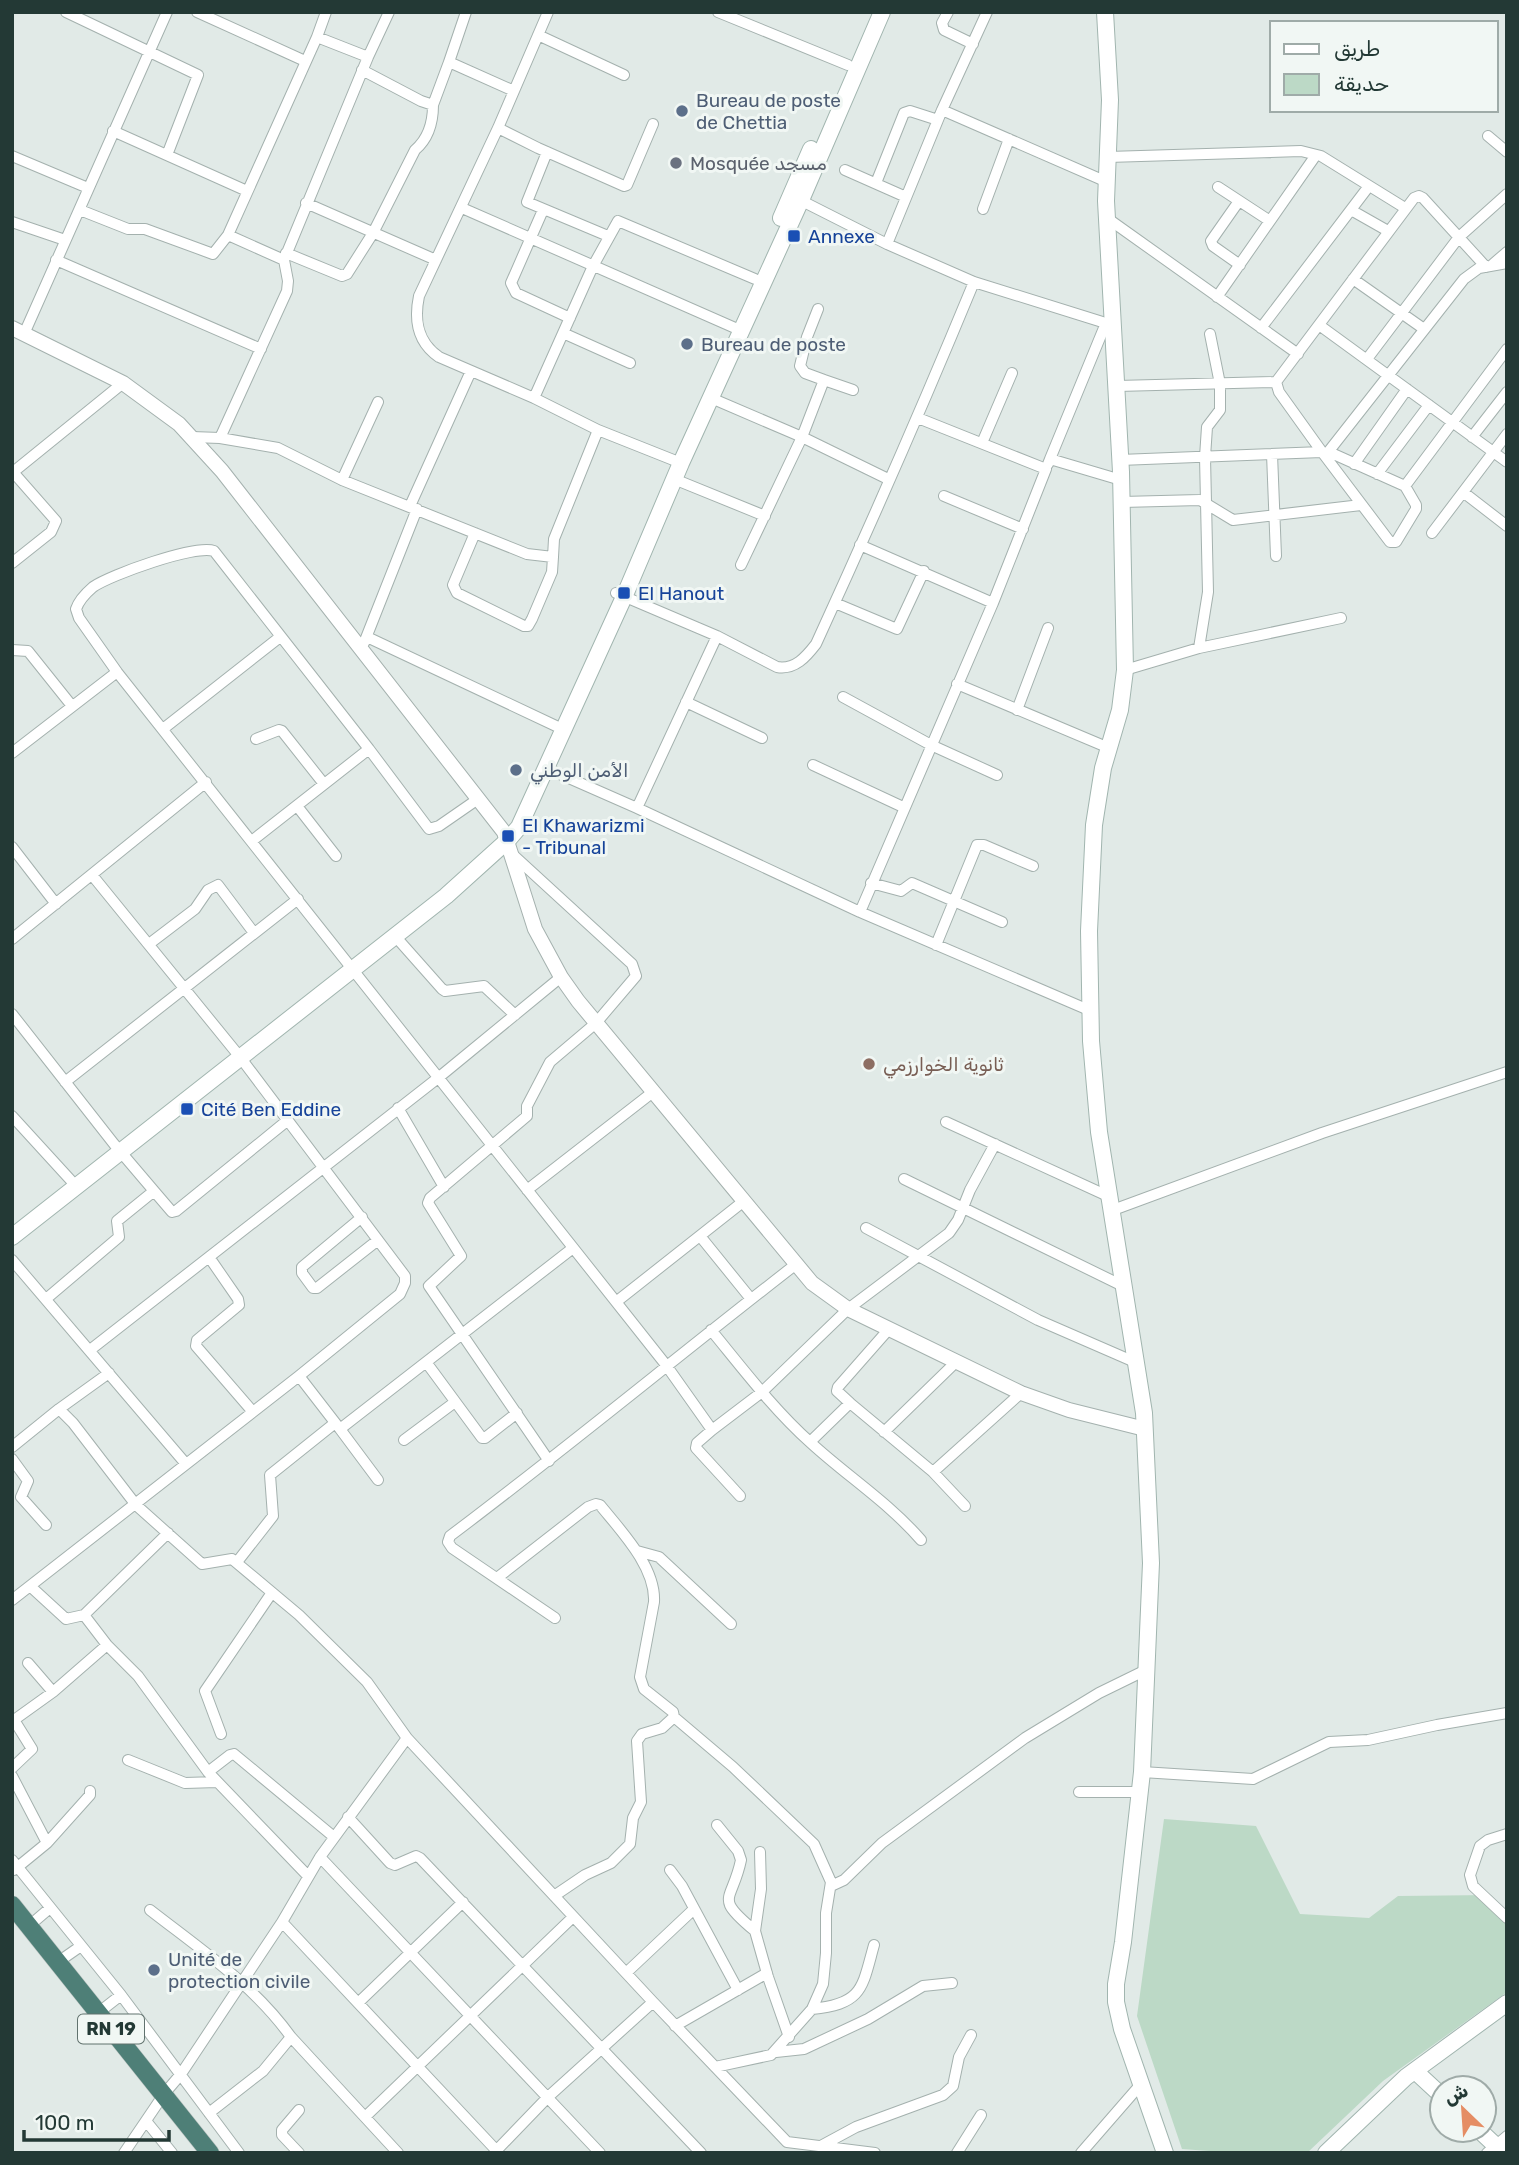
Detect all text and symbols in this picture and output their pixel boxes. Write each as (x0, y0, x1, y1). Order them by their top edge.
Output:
legend (1270, 21, 1498, 112)
text: طريق (1334, 36, 1380, 61)
text: حديقة (1334, 71, 1389, 96)
place label: Bureau de poste de Chettia (696, 89, 841, 134)
marker: Bureau de poste de Chettia (674, 103, 690, 119)
place label: Mosquée مسجد (690, 152, 827, 175)
marker: Mosquée مسجد (668, 155, 684, 171)
place label: Annexe (808, 225, 875, 248)
marker: Annexe (786, 228, 802, 244)
place label: Bureau de poste (701, 333, 846, 356)
marker: Bureau de poste (679, 336, 695, 352)
place label: El Hanout (638, 582, 725, 605)
marker: El Hanout (616, 585, 632, 601)
place label: الأمن الوطني (530, 759, 628, 785)
marker: الأمن الوطني (508, 762, 524, 778)
place label: El Khawarizmi - Tribunal (522, 814, 645, 859)
marker: El Khawarizmi - Tribunal (500, 828, 516, 844)
place label: ثانوية الخوارزمي (883, 1053, 1004, 1079)
marker: ثانوية الخوارزمي (861, 1056, 877, 1072)
place label: Cité Ben Eddine (201, 1098, 341, 1121)
marker: Cité Ben Eddine (179, 1101, 195, 1117)
place label: Unité de protection civile (168, 1948, 310, 1993)
marker: Unité de protection civile (146, 1962, 162, 1978)
road number: RN 19 (78, 2014, 144, 2043)
north arrow (1428, 2074, 1498, 2144)
text: ش (1440, 2079, 1472, 2110)
scale bar (24, 2098, 170, 2142)
text: 100 m (35, 2110, 94, 2135)

